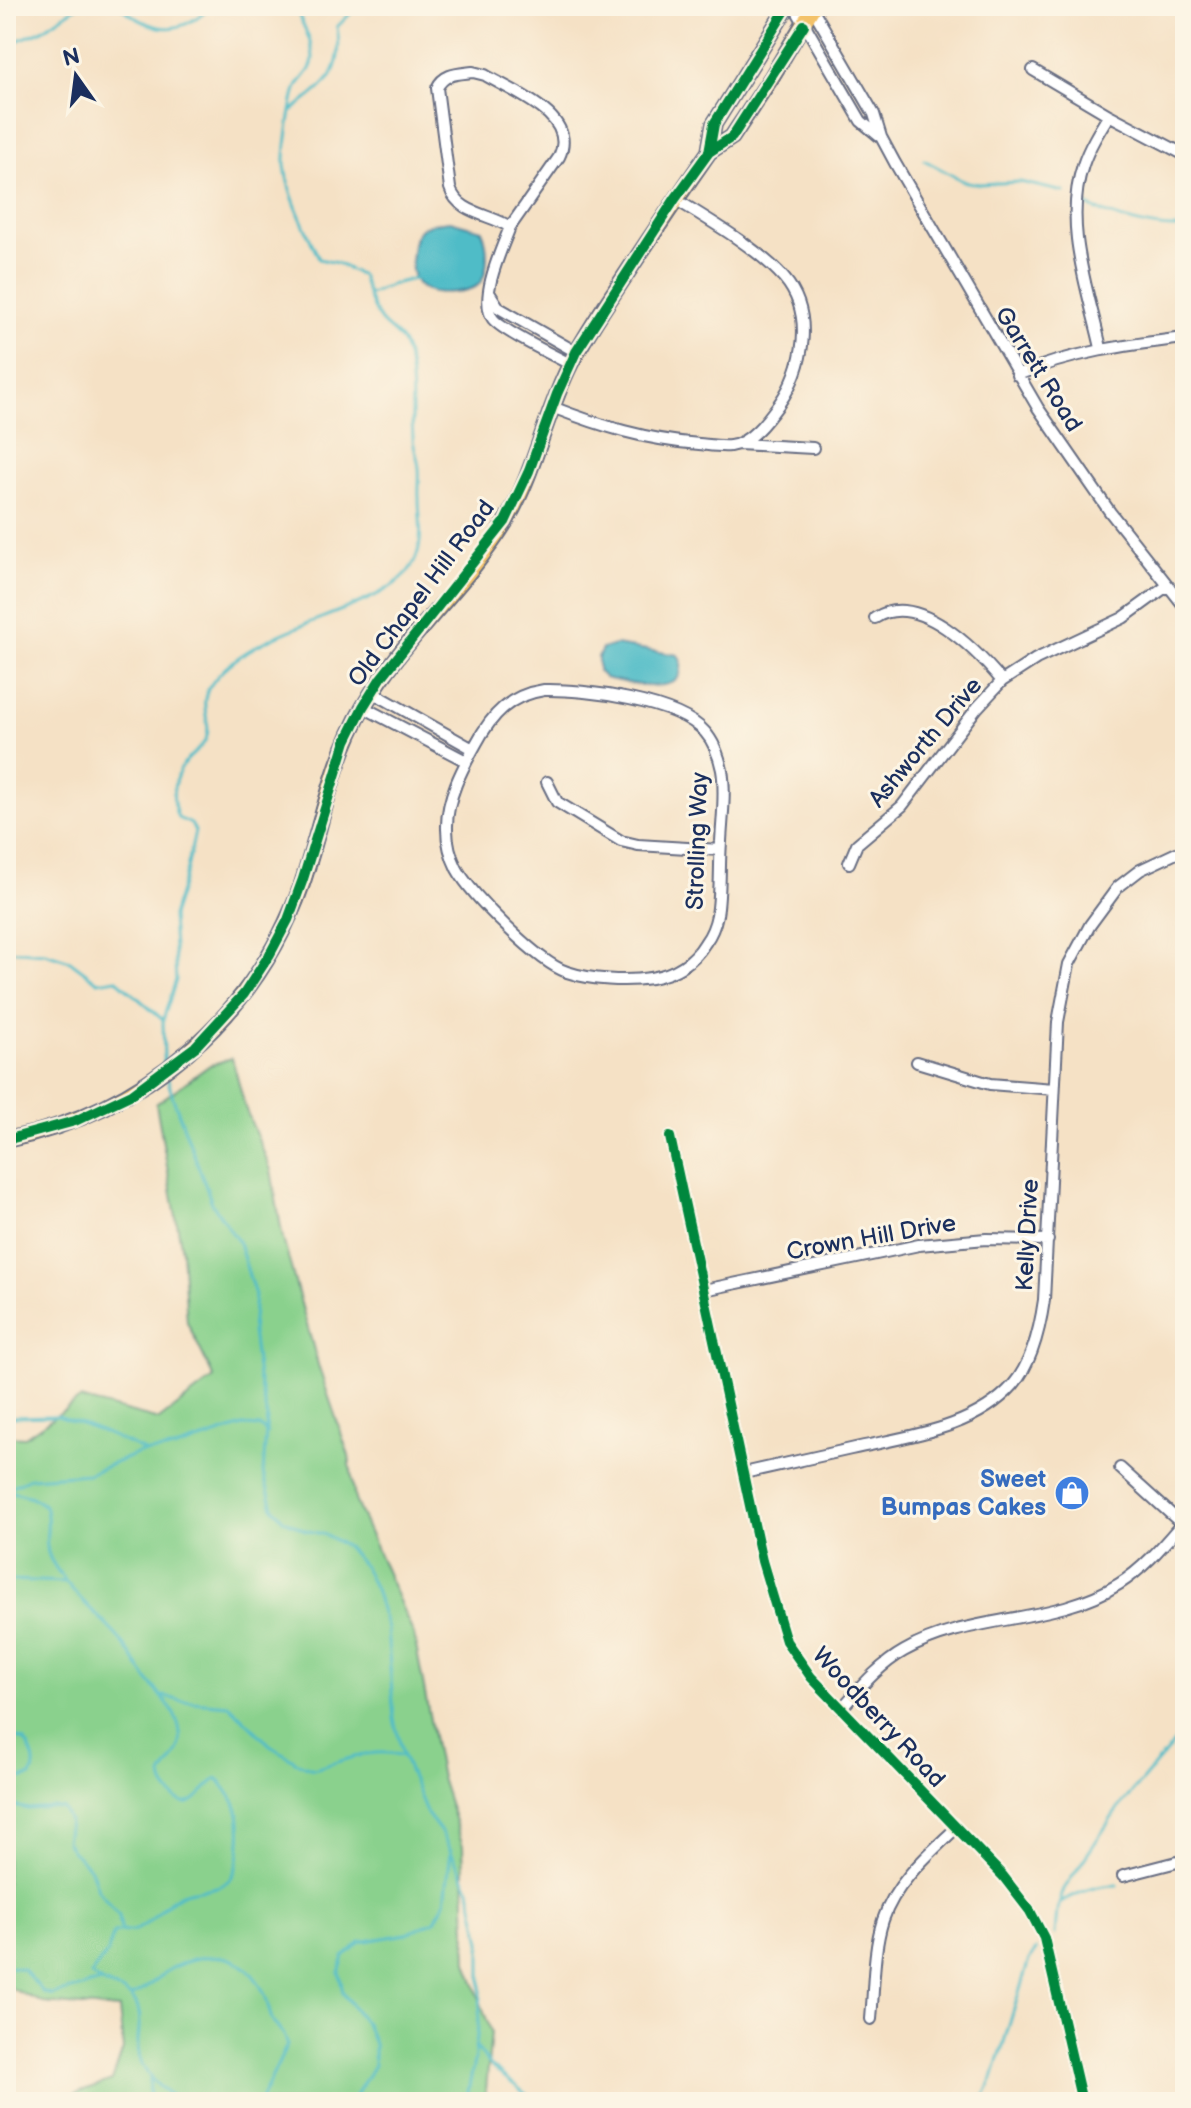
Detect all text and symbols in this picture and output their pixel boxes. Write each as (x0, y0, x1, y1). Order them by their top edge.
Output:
north arrow (36, 36, 116, 116)
text: N (60, 43, 83, 73)
street label: Garrett Road (989, 301, 1088, 437)
street label: Old Chapel Hill Road (342, 494, 501, 692)
street label: Ashworth Drive (863, 671, 988, 813)
street label: Strolling Way (681, 771, 714, 910)
street label: Kelly Drive (1010, 1178, 1045, 1292)
street label: Crown Hill Drive (784, 1208, 958, 1267)
place label: Sweet Bumpas Cakes (881, 1465, 1046, 1522)
shop icon: Sweet Bumpas Cakes (1053, 1474, 1091, 1512)
street label: Woodberry Road (806, 1641, 951, 1794)

